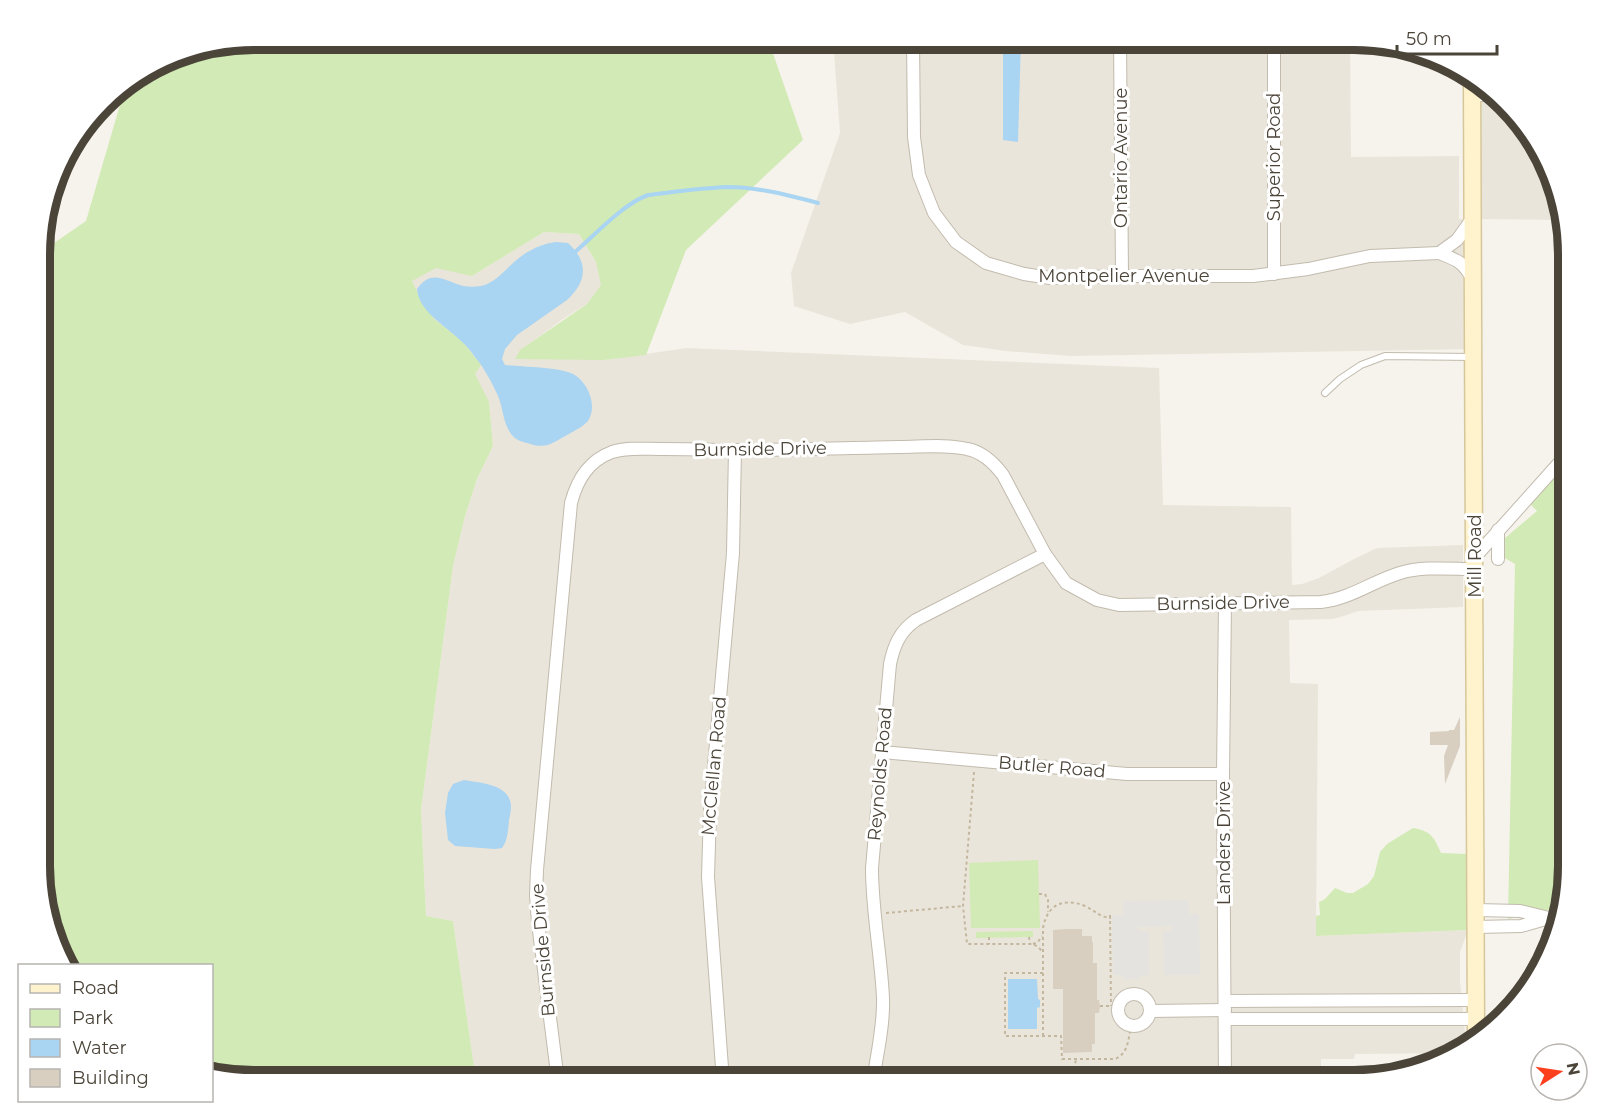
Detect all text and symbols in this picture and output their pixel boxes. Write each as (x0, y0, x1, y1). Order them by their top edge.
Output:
scale bar (1397, 18, 1498, 56)
text: 50 m (1406, 28, 1452, 50)
street label: Ontario Avenue (1110, 88, 1132, 228)
street label: Superior Road (1263, 93, 1285, 221)
street label: Montpelier Avenue (1038, 265, 1210, 287)
street label: Burnside Drive (693, 437, 827, 461)
street label: Mill Road (1464, 514, 1486, 598)
street label: Burnside Drive (1156, 591, 1290, 615)
street label: McClellan Road (697, 695, 731, 837)
street label: Reynolds Road (863, 706, 897, 842)
street label: Butler Road (997, 751, 1107, 783)
street label: Landers Drive (1213, 781, 1235, 905)
street label: Burnside Drive (526, 882, 560, 1017)
legend (18, 964, 213, 1102)
text: Road (72, 977, 119, 999)
text: Park (72, 1007, 113, 1029)
text: Water (72, 1037, 127, 1059)
north arrow (1529, 1042, 1589, 1102)
text: N (1563, 1061, 1584, 1077)
text: Building (72, 1067, 149, 1089)

